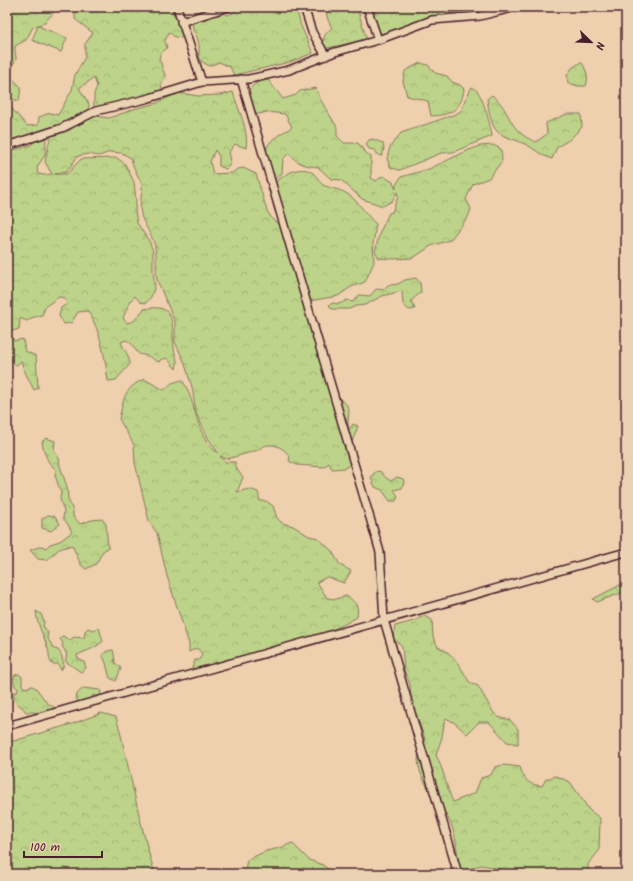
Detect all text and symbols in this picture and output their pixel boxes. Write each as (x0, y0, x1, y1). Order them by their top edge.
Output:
north arrow (571, 22, 611, 62)
text: N (590, 39, 609, 52)
scale bar (24, 833, 102, 859)
text: 100 m (30, 838, 61, 857)

